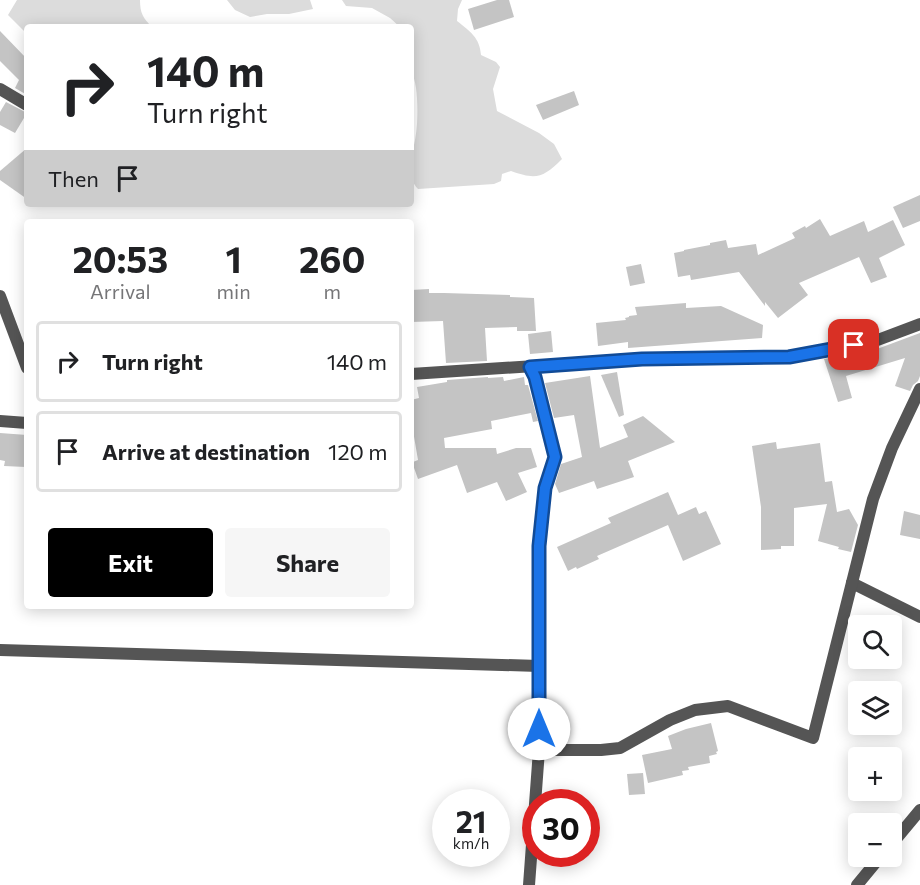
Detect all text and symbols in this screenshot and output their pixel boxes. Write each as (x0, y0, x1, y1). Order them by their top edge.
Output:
text: 140 m (147, 44, 264, 96)
icon: right (48, 48, 126, 126)
text: Turn right (147, 96, 267, 129)
icon: arrive (111, 162, 144, 195)
text: Then (48, 165, 99, 192)
text: 20:53 (72, 236, 168, 280)
text: 1 (225, 236, 242, 280)
text: 260 (299, 236, 366, 280)
text: Arrival (90, 279, 151, 303)
text: min (217, 279, 251, 303)
text: m (324, 279, 341, 303)
pin (828, 319, 879, 370)
icon: arrive (837, 328, 870, 361)
icon: right (51, 345, 84, 378)
text: Turn right (102, 348, 203, 375)
text: 140 m (327, 348, 387, 375)
icon: arrive (51, 435, 84, 468)
text: Arrive at destination (102, 438, 310, 465)
text: 120 m (328, 438, 387, 465)
button: Exit (48, 528, 213, 597)
button: Share (225, 528, 390, 597)
map controls (848, 615, 902, 867)
button: search (848, 615, 902, 669)
button: layers (848, 681, 902, 735)
position arrow (507, 697, 571, 761)
button: + (848, 747, 902, 801)
speed limit sign: 30 (522, 789, 600, 867)
text: 21 (456, 802, 486, 839)
button: − (848, 813, 902, 867)
text: km/h (453, 834, 489, 852)

